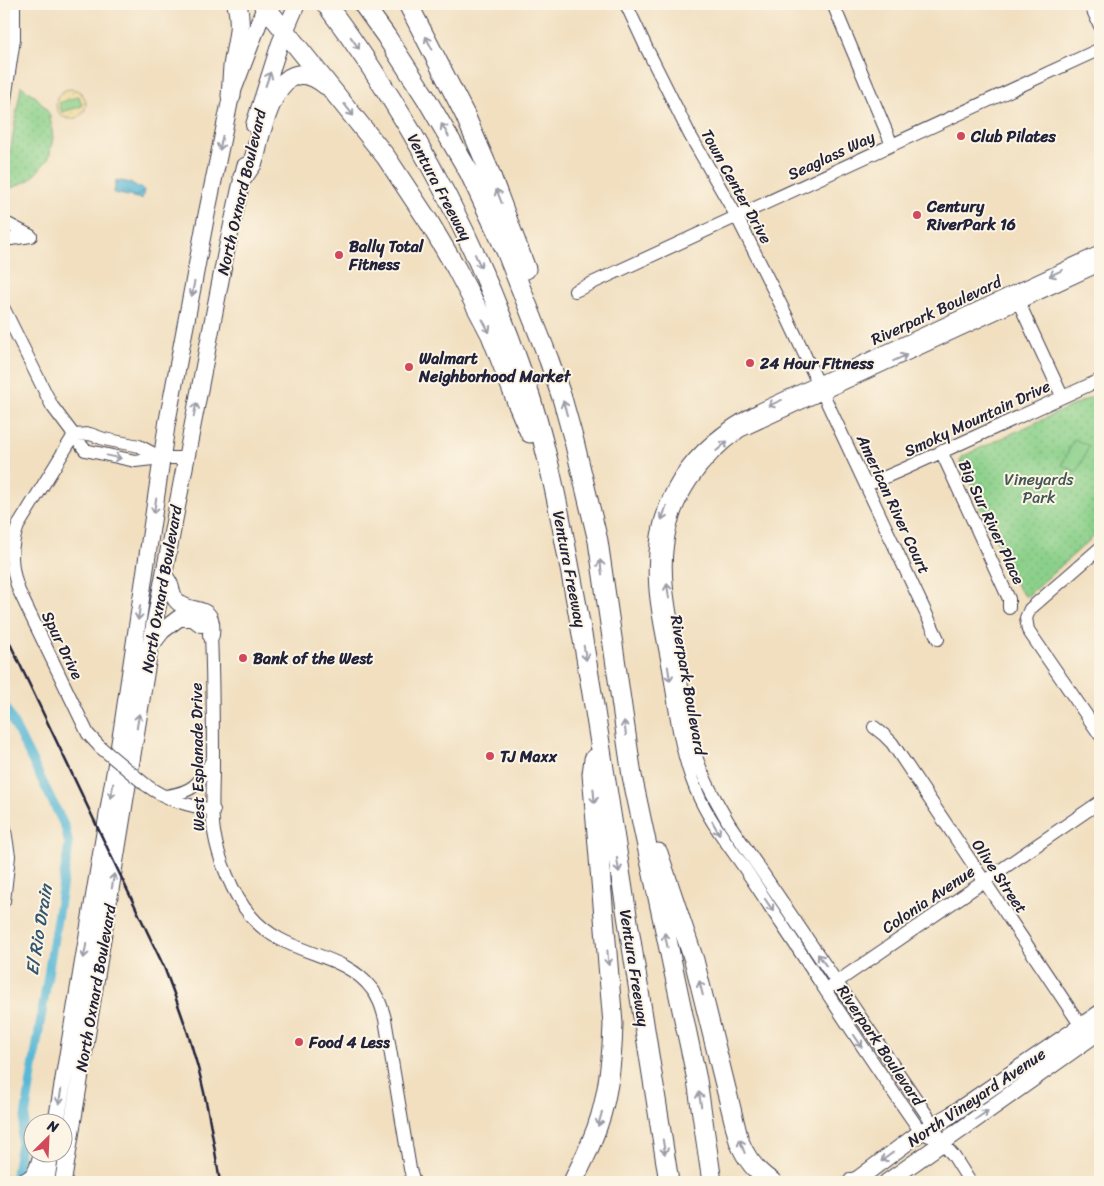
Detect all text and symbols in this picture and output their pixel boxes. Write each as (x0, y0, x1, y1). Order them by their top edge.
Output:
one-way arrow (423, 35, 433, 50)
one-way arrow (350, 36, 360, 50)
one-way arrow (264, 71, 274, 87)
one-way arrow (343, 103, 354, 116)
street label: North Oxnard Boulevard (208, 105, 275, 278)
street label: Seaglass Way (783, 122, 880, 188)
place label: Club Pilates (970, 122, 1056, 151)
one-way arrow (439, 123, 449, 137)
street label: Town Center Drive (693, 123, 780, 249)
street label: Ventura Freeway (399, 128, 481, 247)
marker: Club Pilates (955, 130, 967, 142)
one-way arrow (216, 135, 225, 151)
one-way arrow (494, 189, 503, 204)
place label: Century RiverPark 16 (926, 192, 1016, 239)
marker: Century RiverPark 16 (911, 209, 923, 221)
place label: Bally Total Fitness (348, 232, 425, 279)
marker: Bally Total Fitness (333, 249, 345, 261)
one-way arrow (473, 253, 483, 268)
street label: Riverpark Boulevard (866, 267, 1008, 354)
one-way arrow (1049, 268, 1064, 278)
one-way arrow (187, 280, 197, 296)
one-way arrow (481, 319, 491, 334)
place label: Walmart Neighborhood Market (418, 344, 572, 391)
place label: 24 Hour Fitness (759, 349, 875, 378)
one-way arrow (892, 352, 907, 362)
marker: 24 Hour Fitness (744, 357, 756, 369)
marker: Walmart Neighborhood Market (403, 361, 415, 373)
street label: Smoky Mountain Drive (899, 372, 1055, 465)
one-way arrow (768, 398, 783, 408)
one-way arrow (560, 401, 570, 417)
one-way arrow (191, 402, 200, 418)
street label: American River Court (848, 429, 939, 579)
one-way arrow (715, 440, 728, 451)
one-way arrow (105, 452, 121, 462)
street label: Big Sur River Place (950, 455, 1033, 590)
park label: Vineyards Park (1004, 465, 1074, 512)
one-way arrow (150, 497, 160, 513)
street label: North Oxnard Boulevard (132, 501, 191, 675)
one-way arrow (658, 505, 668, 521)
street label: Ventura Freeway (544, 508, 595, 631)
one-way arrow (596, 559, 606, 575)
one-way arrow (663, 584, 673, 600)
one-way arrow (134, 604, 144, 620)
street label: Spur Drive (33, 606, 92, 685)
street label: Riverpark Boulevard (662, 613, 715, 759)
place label: Bank of the West (253, 644, 373, 673)
one-way arrow (581, 644, 591, 660)
marker: Bank of the West (237, 652, 249, 664)
one-way arrow (665, 665, 675, 681)
street label: West Esplanade Drive (182, 682, 213, 832)
one-way arrow (134, 713, 144, 729)
one-way arrow (620, 720, 630, 736)
place label: TJ Maxx (500, 742, 558, 771)
marker: TJ Maxx (484, 750, 496, 762)
one-way arrow (106, 782, 116, 798)
one-way arrow (589, 788, 599, 804)
one-way arrow (712, 820, 722, 834)
street label: Olive Street (964, 833, 1035, 920)
one-way arrow (614, 857, 624, 873)
street label: Colonia Avenue (876, 857, 981, 942)
one-way arrow (108, 873, 118, 889)
water label: El Rio Drain (16, 880, 62, 978)
one-way arrow (764, 898, 774, 912)
street label: North Oxnard Boulevard (66, 900, 125, 1074)
street label: Ventura Freeway (611, 907, 658, 1030)
one-way arrow (661, 933, 670, 949)
one-way arrow (79, 942, 89, 958)
one-way arrow (603, 950, 612, 966)
one-way arrow (817, 953, 827, 967)
street label: Riverpark Boulevard (829, 978, 933, 1113)
one-way arrow (696, 981, 705, 997)
place label: Food 4 Less (308, 1028, 390, 1057)
one-way arrow (853, 1034, 863, 1048)
marker: Food 4 Less (293, 1036, 305, 1048)
street label: North Vineyard Avenue (901, 1040, 1052, 1155)
one-way arrow (55, 1088, 65, 1104)
one-way arrow (694, 1092, 704, 1108)
one-way arrow (594, 1110, 604, 1126)
one-way arrow (975, 1110, 989, 1120)
text: N (43, 1113, 63, 1140)
north arrow (22, 1114, 72, 1164)
one-way arrow (659, 1139, 669, 1155)
one-way arrow (736, 1139, 746, 1154)
one-way arrow (881, 1152, 894, 1163)

